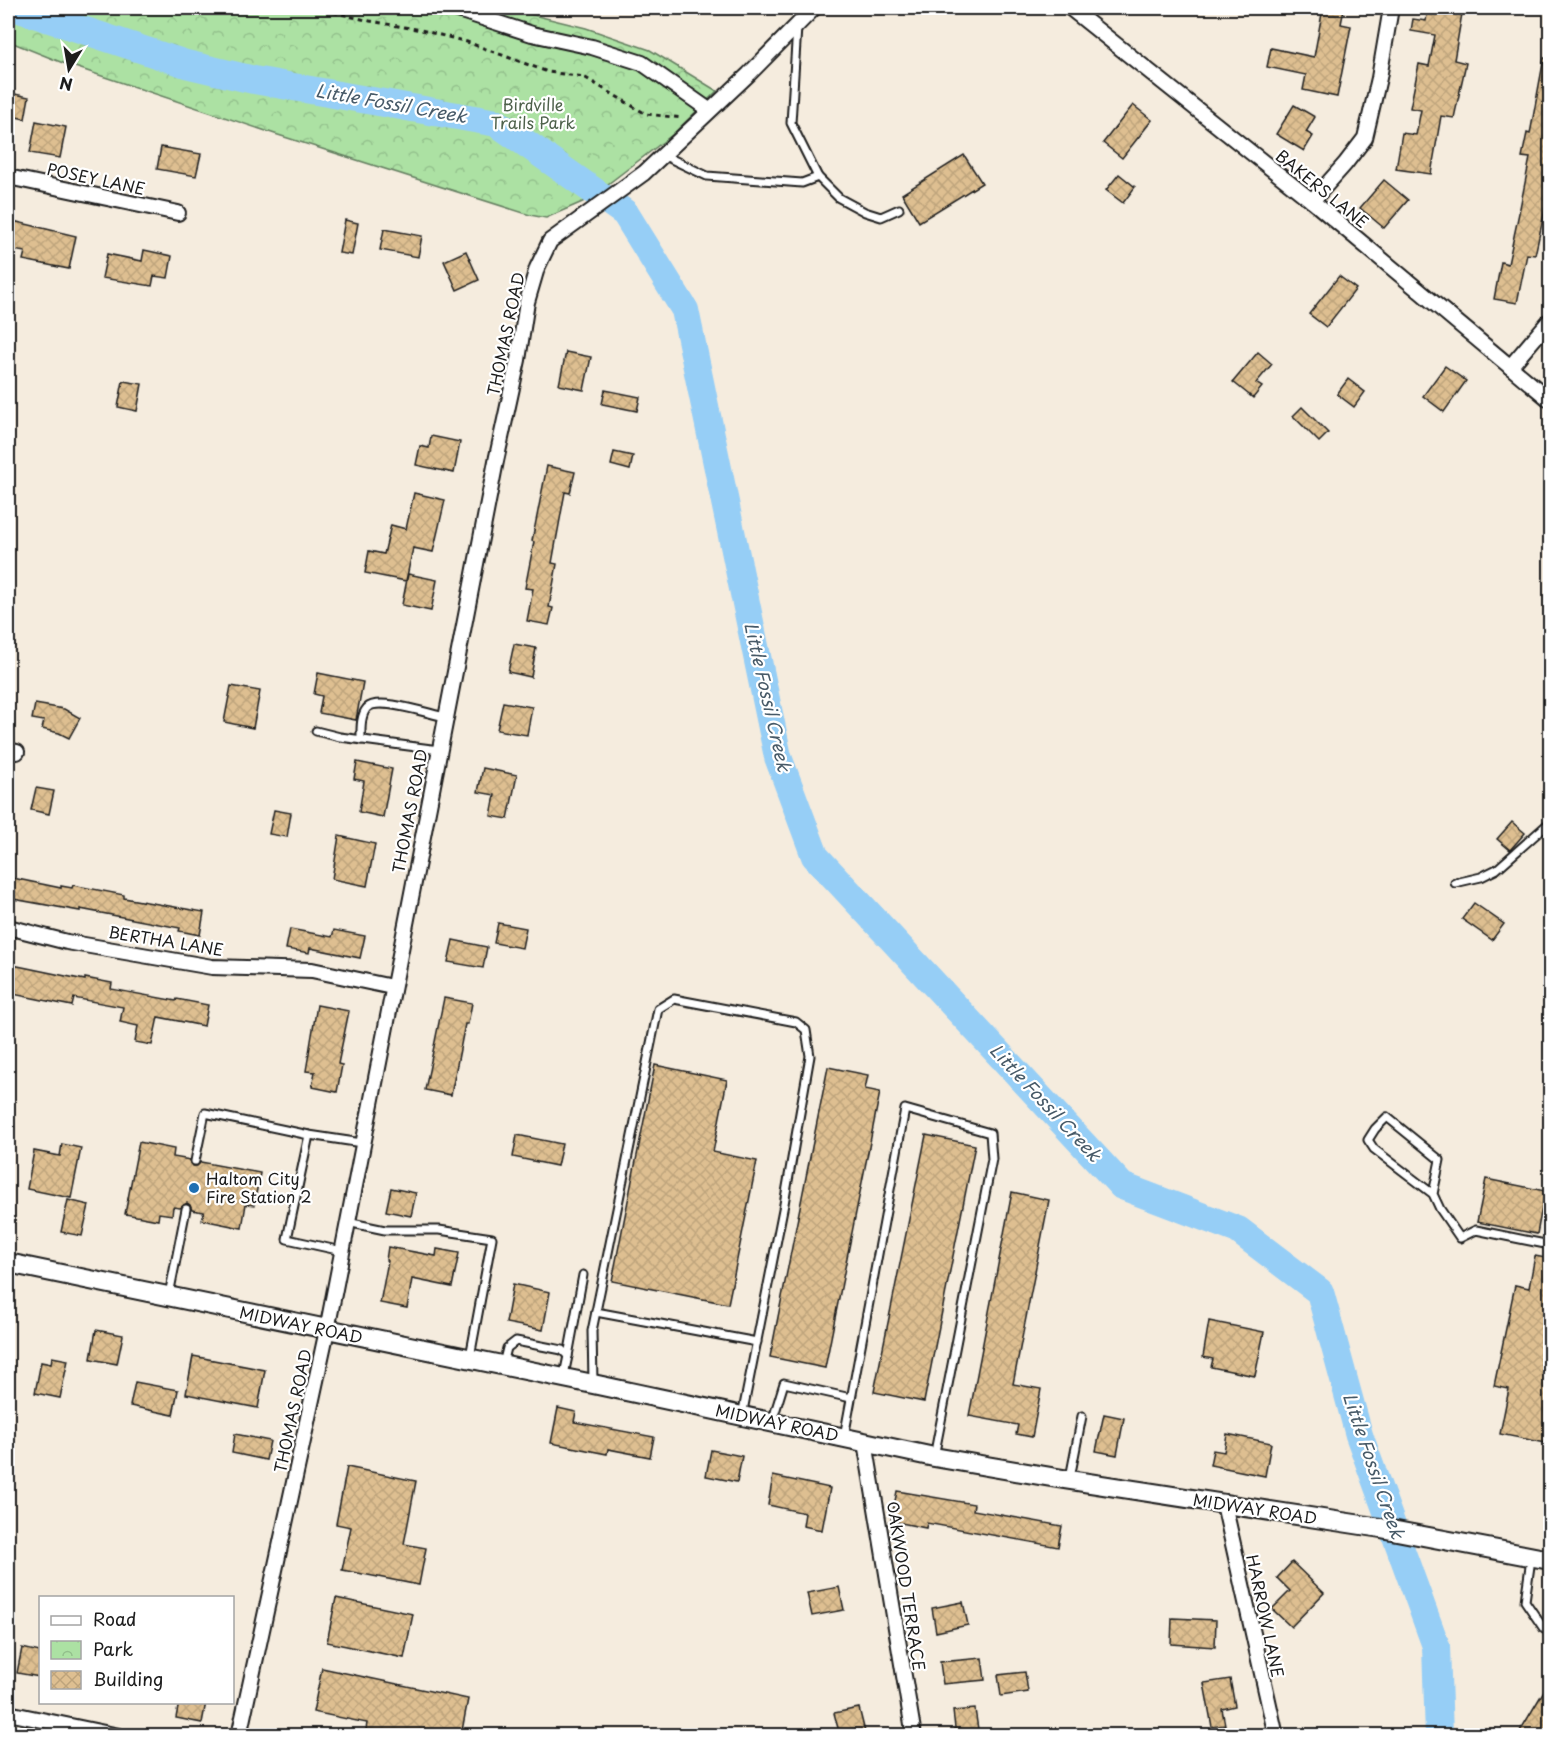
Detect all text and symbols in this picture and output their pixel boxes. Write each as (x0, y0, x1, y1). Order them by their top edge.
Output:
north arrow (39, 39, 99, 99)
text: N (57, 72, 74, 98)
water label: Little Fossil Creek (314, 76, 470, 129)
park label: Birdville Trails Park (491, 92, 576, 134)
street label: BAKERS LANE (1271, 143, 1374, 233)
street label: POSEY LANE (45, 156, 148, 200)
street label: THOMAS ROAD (480, 270, 530, 398)
water label: Little Fossil Creek (738, 619, 799, 775)
street label: THOMAS ROAD (385, 747, 433, 875)
street label: BERTHA LANE (107, 919, 225, 961)
water label: Little Fossil Creek (984, 1037, 1109, 1168)
place label: Haltom City Fire Station 2 (206, 1166, 312, 1208)
marker: Haltom City Fire Station 2 (187, 1181, 201, 1195)
street label: MIDWAY ROAD (237, 1299, 365, 1349)
street label: THOMAS ROAD (267, 1347, 317, 1475)
water label: Little Fossil Creek (1337, 1389, 1412, 1543)
street label: MIDWAY ROAD (713, 1397, 841, 1447)
street label: MIDWAY ROAD (1191, 1486, 1319, 1530)
street label: OAKWOOD TERRACE (882, 1499, 932, 1672)
street label: HARROW LANE (1241, 1552, 1291, 1680)
legend (39, 1596, 234, 1704)
text: Road (93, 1605, 137, 1632)
text: Park (93, 1635, 133, 1662)
text: Building (93, 1665, 163, 1692)

